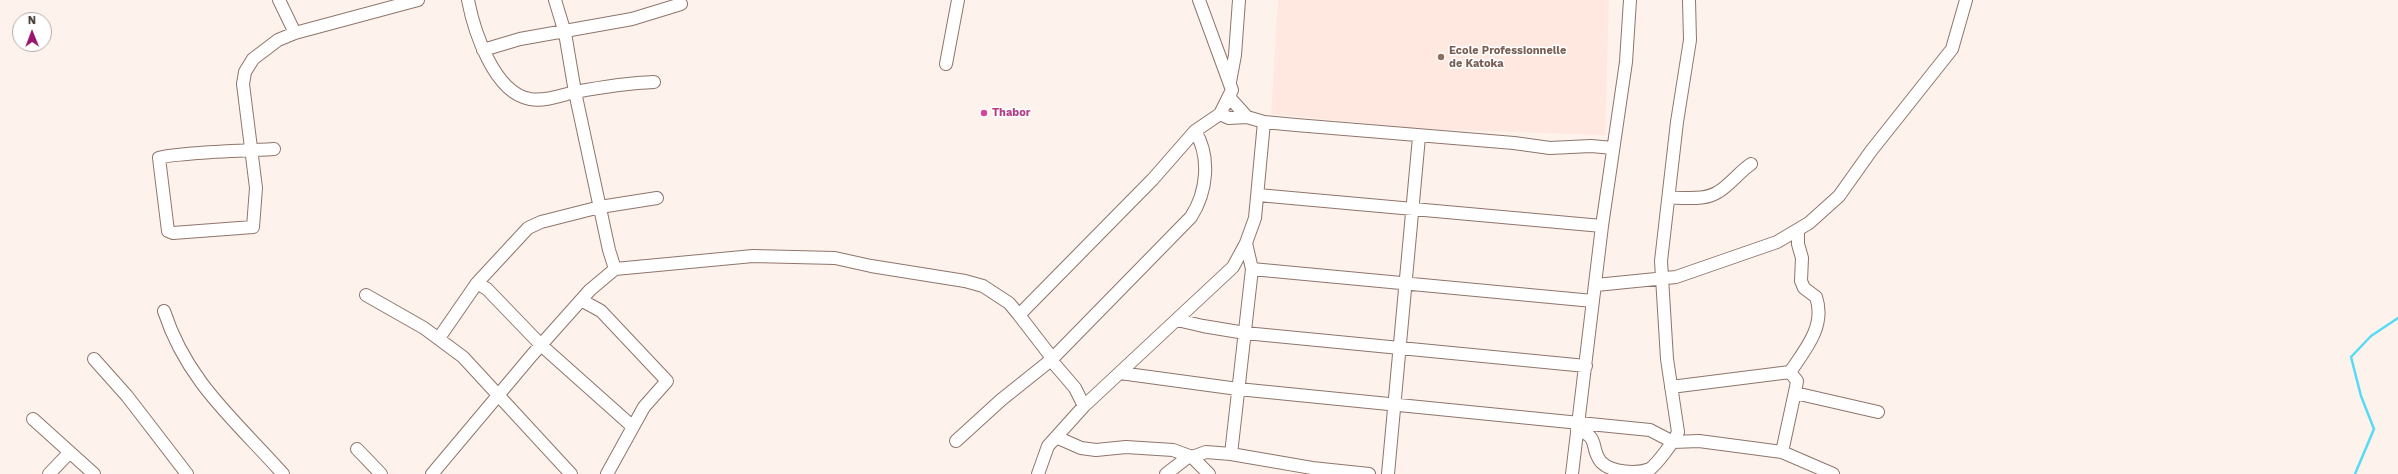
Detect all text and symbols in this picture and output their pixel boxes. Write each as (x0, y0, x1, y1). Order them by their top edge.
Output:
north arrow (12, 12, 52, 52)
text: N (28, 14, 36, 27)
place label: Ecole Professionnelle de Katoka (1449, 44, 1566, 70)
marker: Ecole Professionnelle de Katoka (1436, 52, 1446, 62)
place label: Thabor (992, 106, 1030, 120)
marker: Thabor (979, 108, 989, 118)

